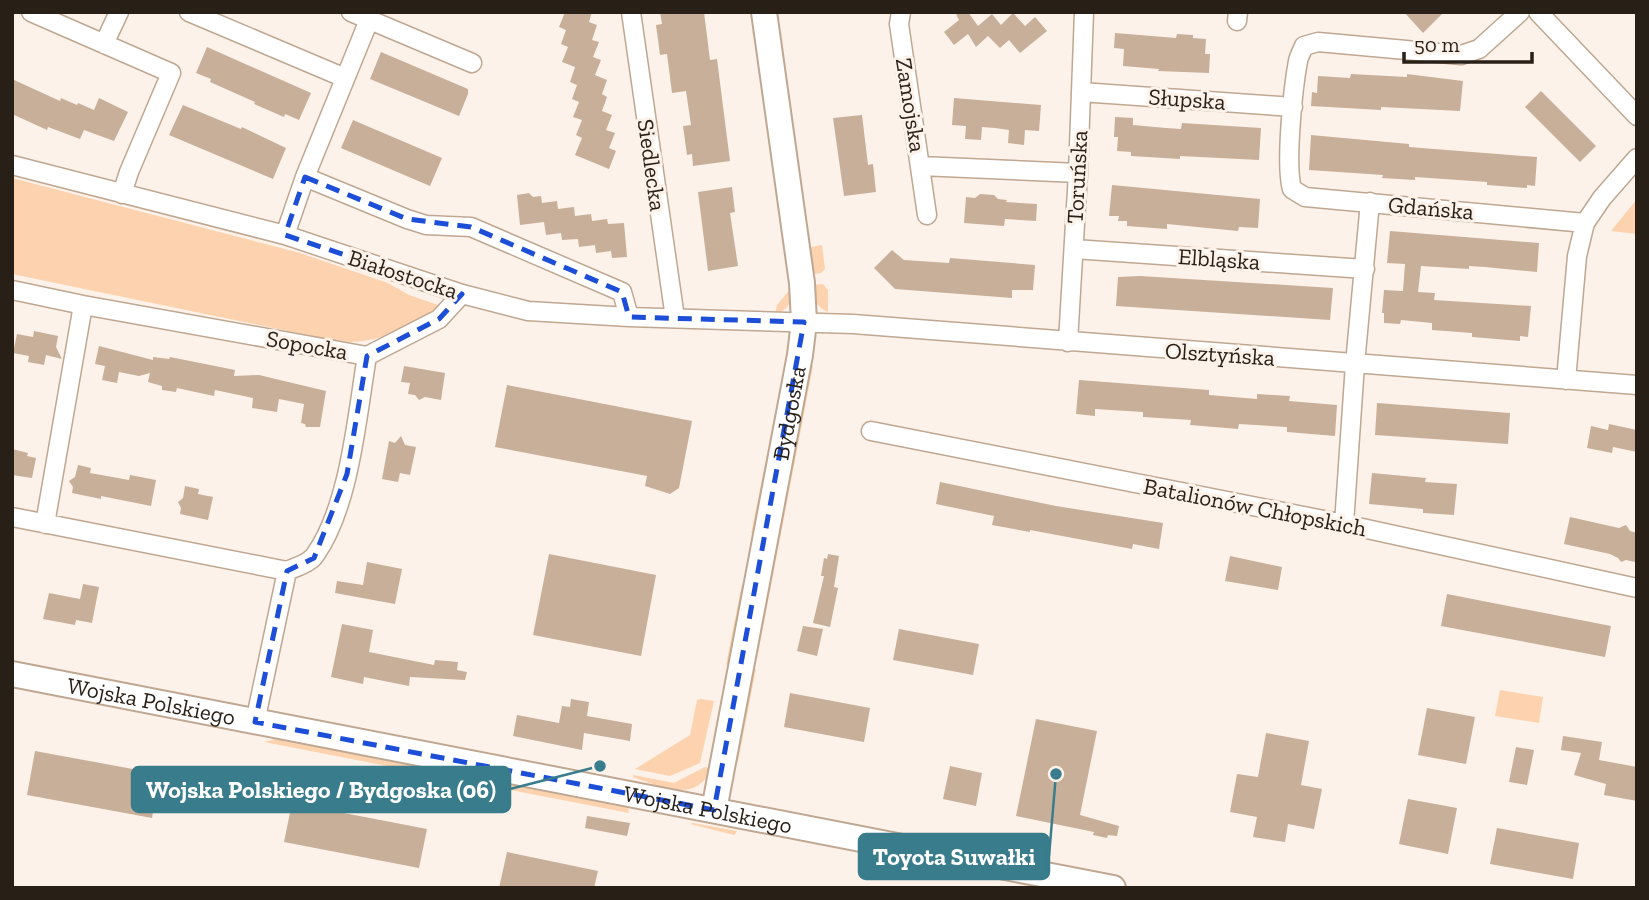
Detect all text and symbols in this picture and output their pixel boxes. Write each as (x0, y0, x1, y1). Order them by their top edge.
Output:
scale bar (1404, 21, 1532, 65)
text: 50 m (1414, 32, 1460, 57)
street label: Zamojska (890, 56, 932, 154)
street label: Słupska (1148, 82, 1226, 116)
street label: Siedlecka (632, 117, 672, 213)
street label: Toruńska (1061, 130, 1093, 224)
street label: Gdańska (1387, 190, 1475, 226)
street label: Elbląska (1177, 242, 1261, 276)
street label: Białostocka (345, 243, 461, 305)
street label: Sopocka (264, 324, 350, 366)
street label: Olsztyńska (1164, 336, 1276, 372)
street label: Bydgoska (766, 364, 812, 462)
street label: Batalionów Chłopskich (1141, 472, 1369, 542)
street label: Wojska Polskiego (65, 671, 238, 731)
callout: Wojska Polskiego / Bydgoska (06) (132, 767, 510, 812)
text: Wojska Polskiego / Bydgoska (06) (146, 775, 496, 804)
street label: Wojska Polskiego (621, 779, 794, 839)
callout: Toyota Suwałki (859, 834, 1049, 879)
text: Toyota Suwałki (873, 842, 1035, 871)

